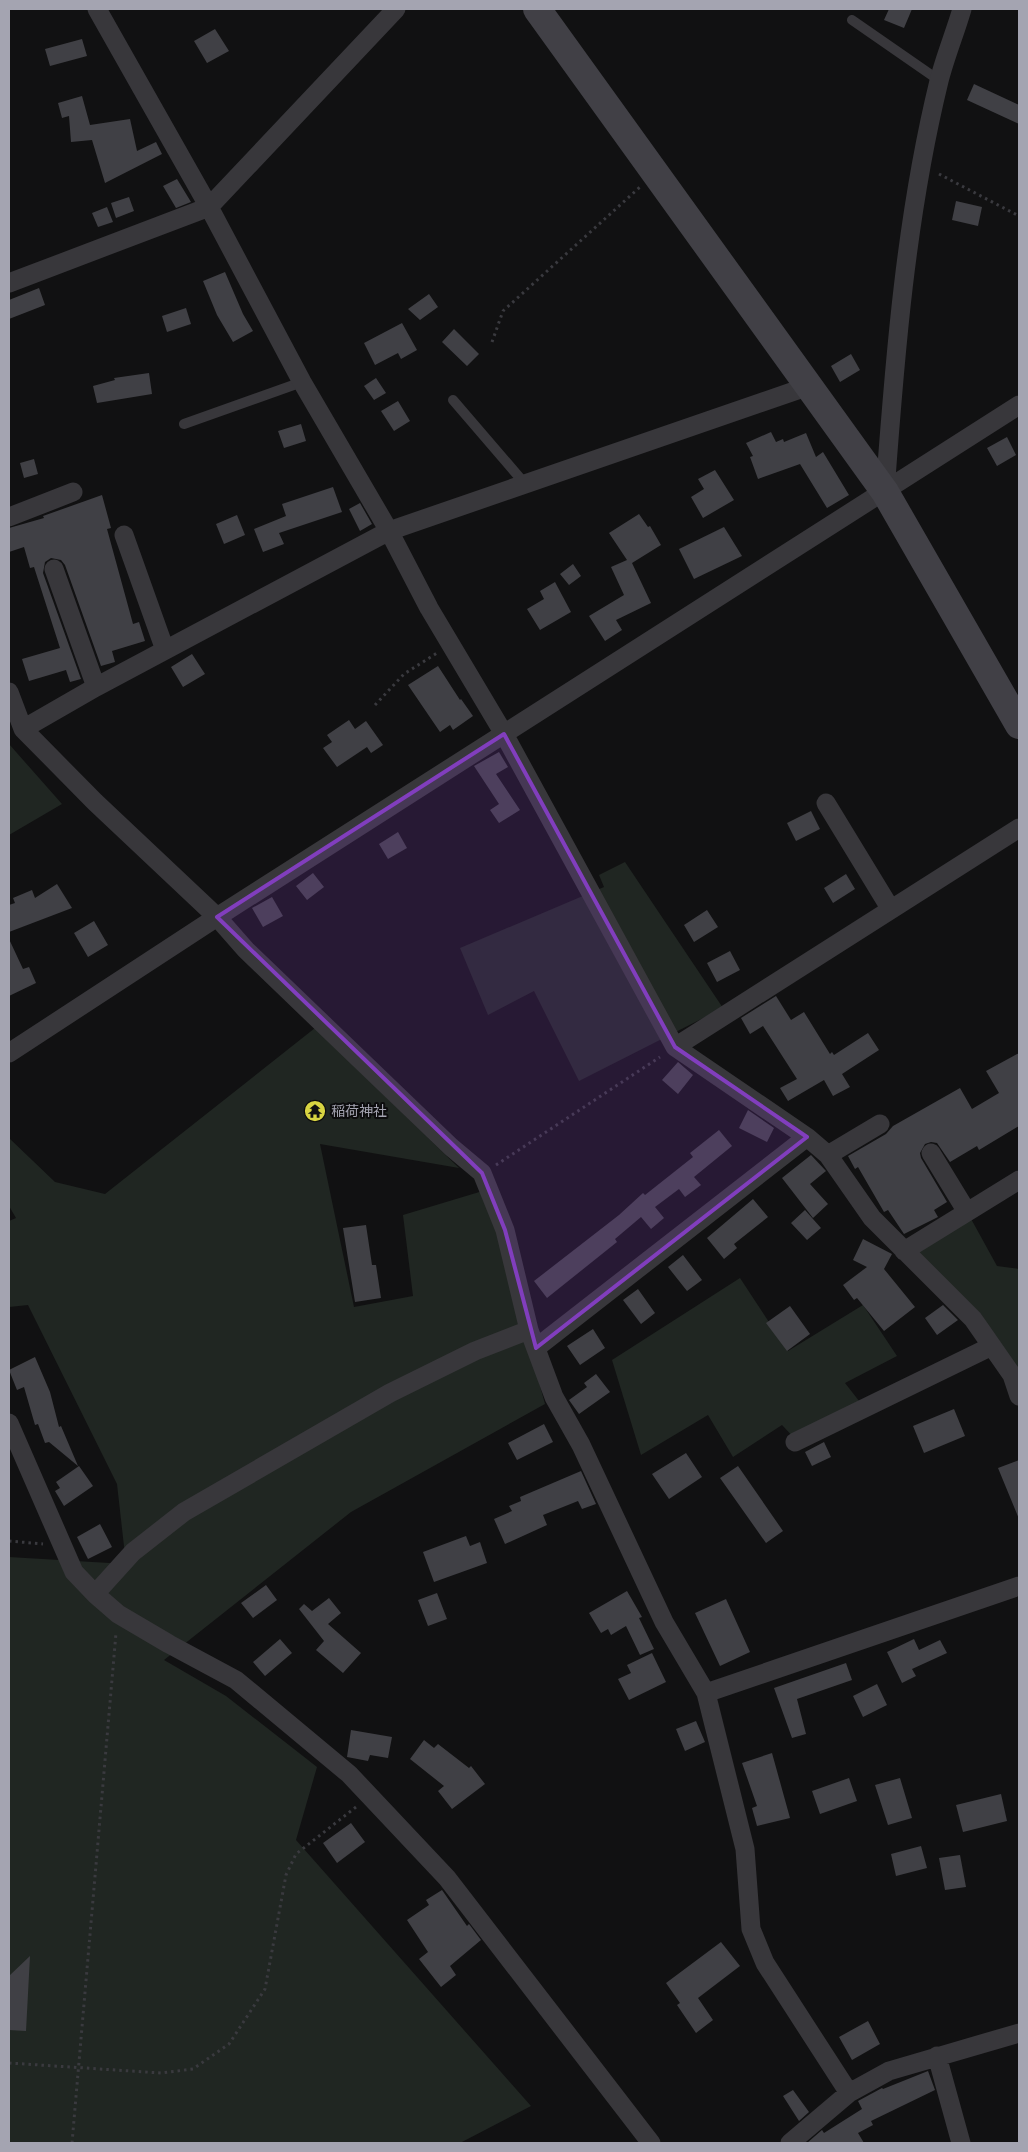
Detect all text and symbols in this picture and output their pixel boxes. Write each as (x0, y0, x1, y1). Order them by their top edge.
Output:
temple icon: 稲荷神社 (303, 1099, 327, 1123)
place label: 稲荷神社 (331, 1103, 387, 1119)

